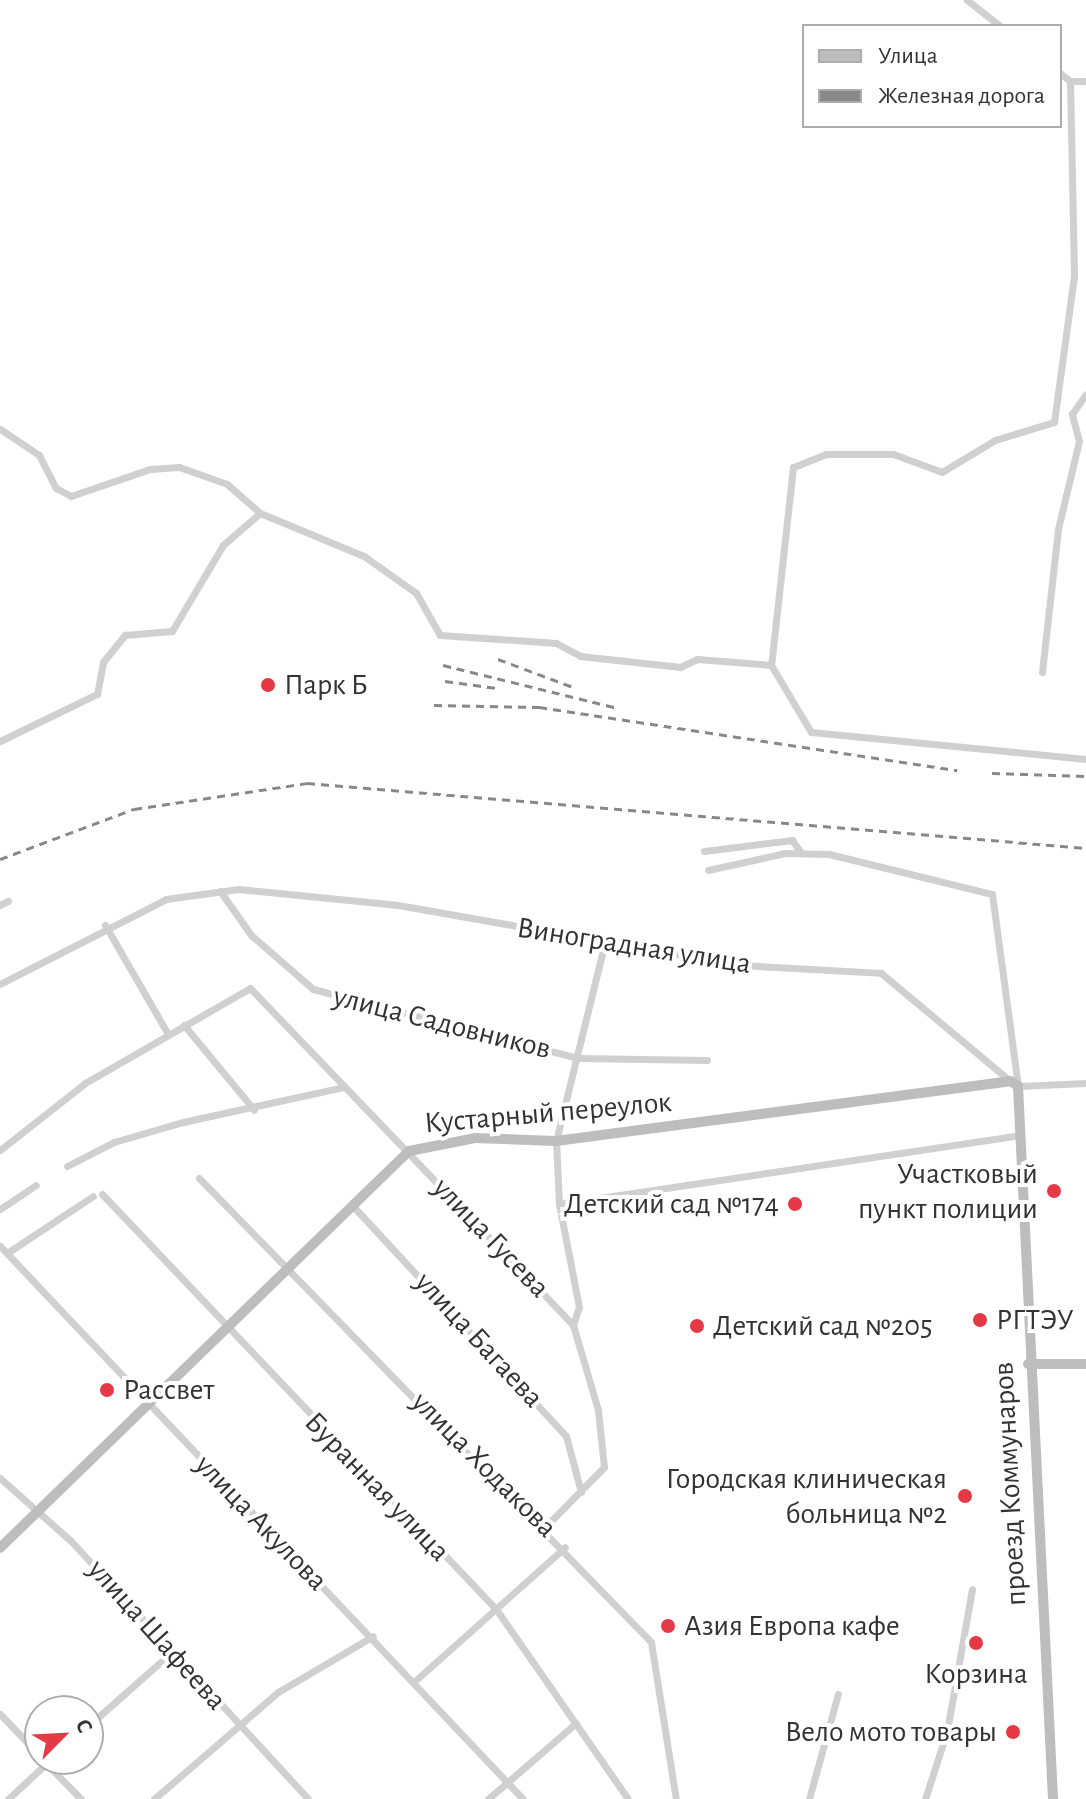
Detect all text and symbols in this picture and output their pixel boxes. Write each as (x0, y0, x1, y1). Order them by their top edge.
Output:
legend (802, 24, 1062, 128)
text: Улица (878, 44, 938, 68)
text: Железная дорога (878, 84, 1045, 108)
place label: Парк Б (284, 667, 368, 703)
marker: Парк Б (259, 676, 277, 694)
street label: Виноградная улица (514, 910, 754, 982)
street label: улица Садовников (330, 979, 554, 1067)
street label: Кустарный переулок (423, 1084, 673, 1142)
place label: Участковый пункт полиции (858, 1156, 1038, 1226)
street label: улица Гусева (425, 1171, 557, 1305)
marker: Участковый пункт полиции (1045, 1182, 1063, 1200)
place label: Детский сад №174 (564, 1186, 779, 1222)
marker: Детский сад №174 (786, 1195, 804, 1213)
street label: улица Багаева (407, 1265, 551, 1415)
place label: РГТЭУ (996, 1302, 1074, 1338)
place label: Детский сад №205 (713, 1308, 933, 1344)
marker: РГТЭУ (971, 1311, 989, 1329)
marker: Детский сад №205 (688, 1317, 706, 1335)
street label: проезд Коммунаров (986, 1361, 1034, 1607)
place label: Рассвет (123, 1372, 214, 1408)
marker: Рассвет (98, 1381, 116, 1399)
street label: улица Ходакова (404, 1385, 564, 1545)
street label: Буранная улица (297, 1405, 457, 1569)
street label: улица Акулова (187, 1447, 335, 1599)
place label: Городская клиническая больница №2 (666, 1461, 947, 1532)
marker: Городская клиническая больница №2 (954, 1485, 976, 1507)
street label: улица Шафеева (80, 1552, 234, 1718)
place label: Азия Европа кафе (684, 1608, 900, 1644)
marker: Азия Европа кафе (659, 1617, 677, 1635)
marker: Корзина (967, 1634, 985, 1652)
place label: Корзина (924, 1656, 1028, 1692)
north arrow (24, 1695, 104, 1775)
place label: Вело мото товары (785, 1714, 997, 1750)
text: С (72, 1716, 97, 1736)
marker: Вело мото товары (1004, 1723, 1022, 1741)

